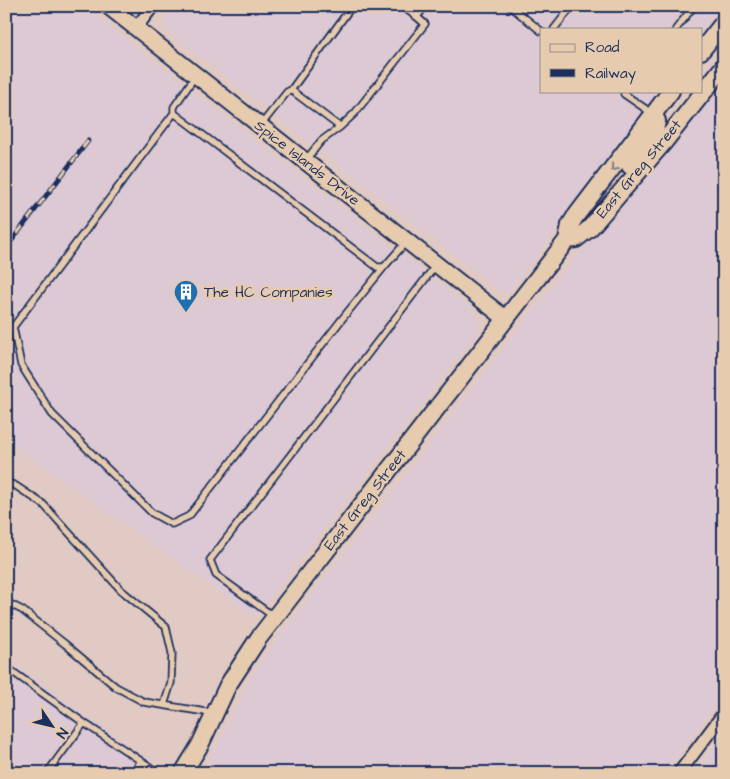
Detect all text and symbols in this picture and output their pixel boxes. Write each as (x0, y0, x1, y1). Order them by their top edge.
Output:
legend (540, 28, 702, 92)
text: Road (585, 37, 620, 58)
text: Railway (585, 63, 636, 85)
street label: Spice Islands Drive (250, 115, 364, 211)
street label: East Greg Street (591, 115, 687, 223)
one-way arrow (611, 162, 619, 171)
building icon: The HC Companies (173, 279, 199, 313)
place label: The HC Companies (204, 282, 333, 303)
street label: East Greg Street (319, 445, 412, 556)
north arrow (28, 702, 78, 752)
text: N (51, 724, 73, 742)

